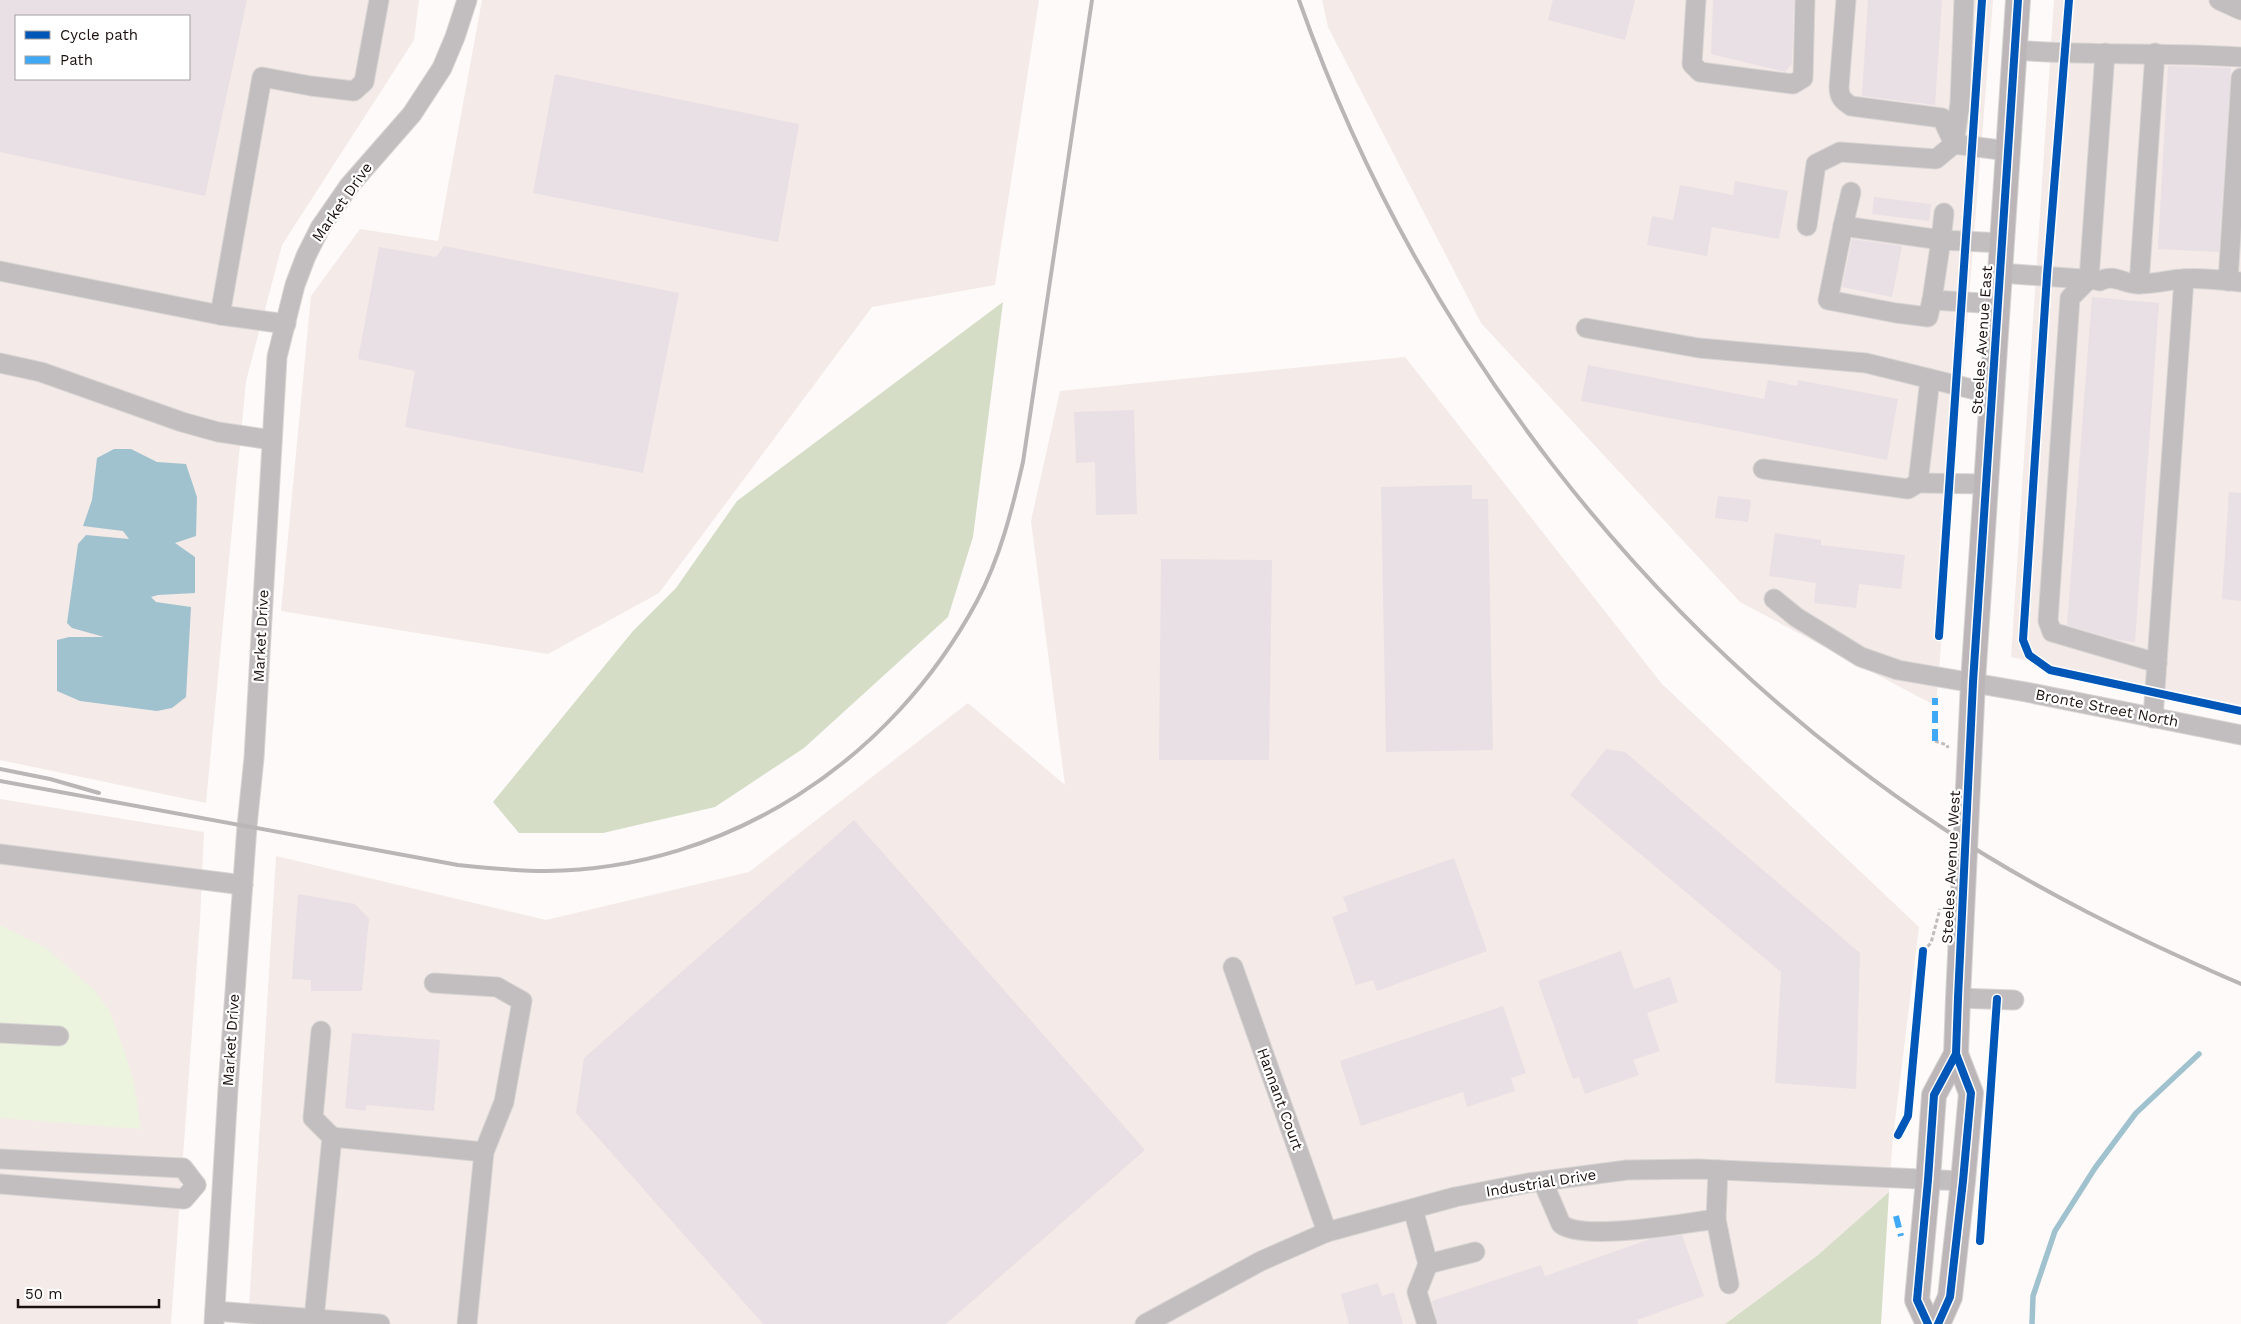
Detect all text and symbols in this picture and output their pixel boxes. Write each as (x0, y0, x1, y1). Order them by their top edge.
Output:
legend (15, 15, 190, 80)
text: Cycle path (60, 26, 138, 44)
text: Path (60, 51, 93, 69)
street label: Market Drive (308, 159, 376, 245)
street label: Steeles Avenue East (1968, 264, 1996, 415)
street label: Market Drive (250, 589, 272, 683)
street label: Bronte Street North (2034, 685, 2180, 731)
street label: Steeles Avenue West (1938, 789, 1964, 944)
street label: Market Drive (219, 993, 243, 1087)
street label: Hannant Court (1253, 1045, 1307, 1153)
street label: Industrial Drive (1484, 1165, 1598, 1201)
scale bar (18, 1276, 159, 1308)
text: 50 m (25, 1285, 62, 1303)

